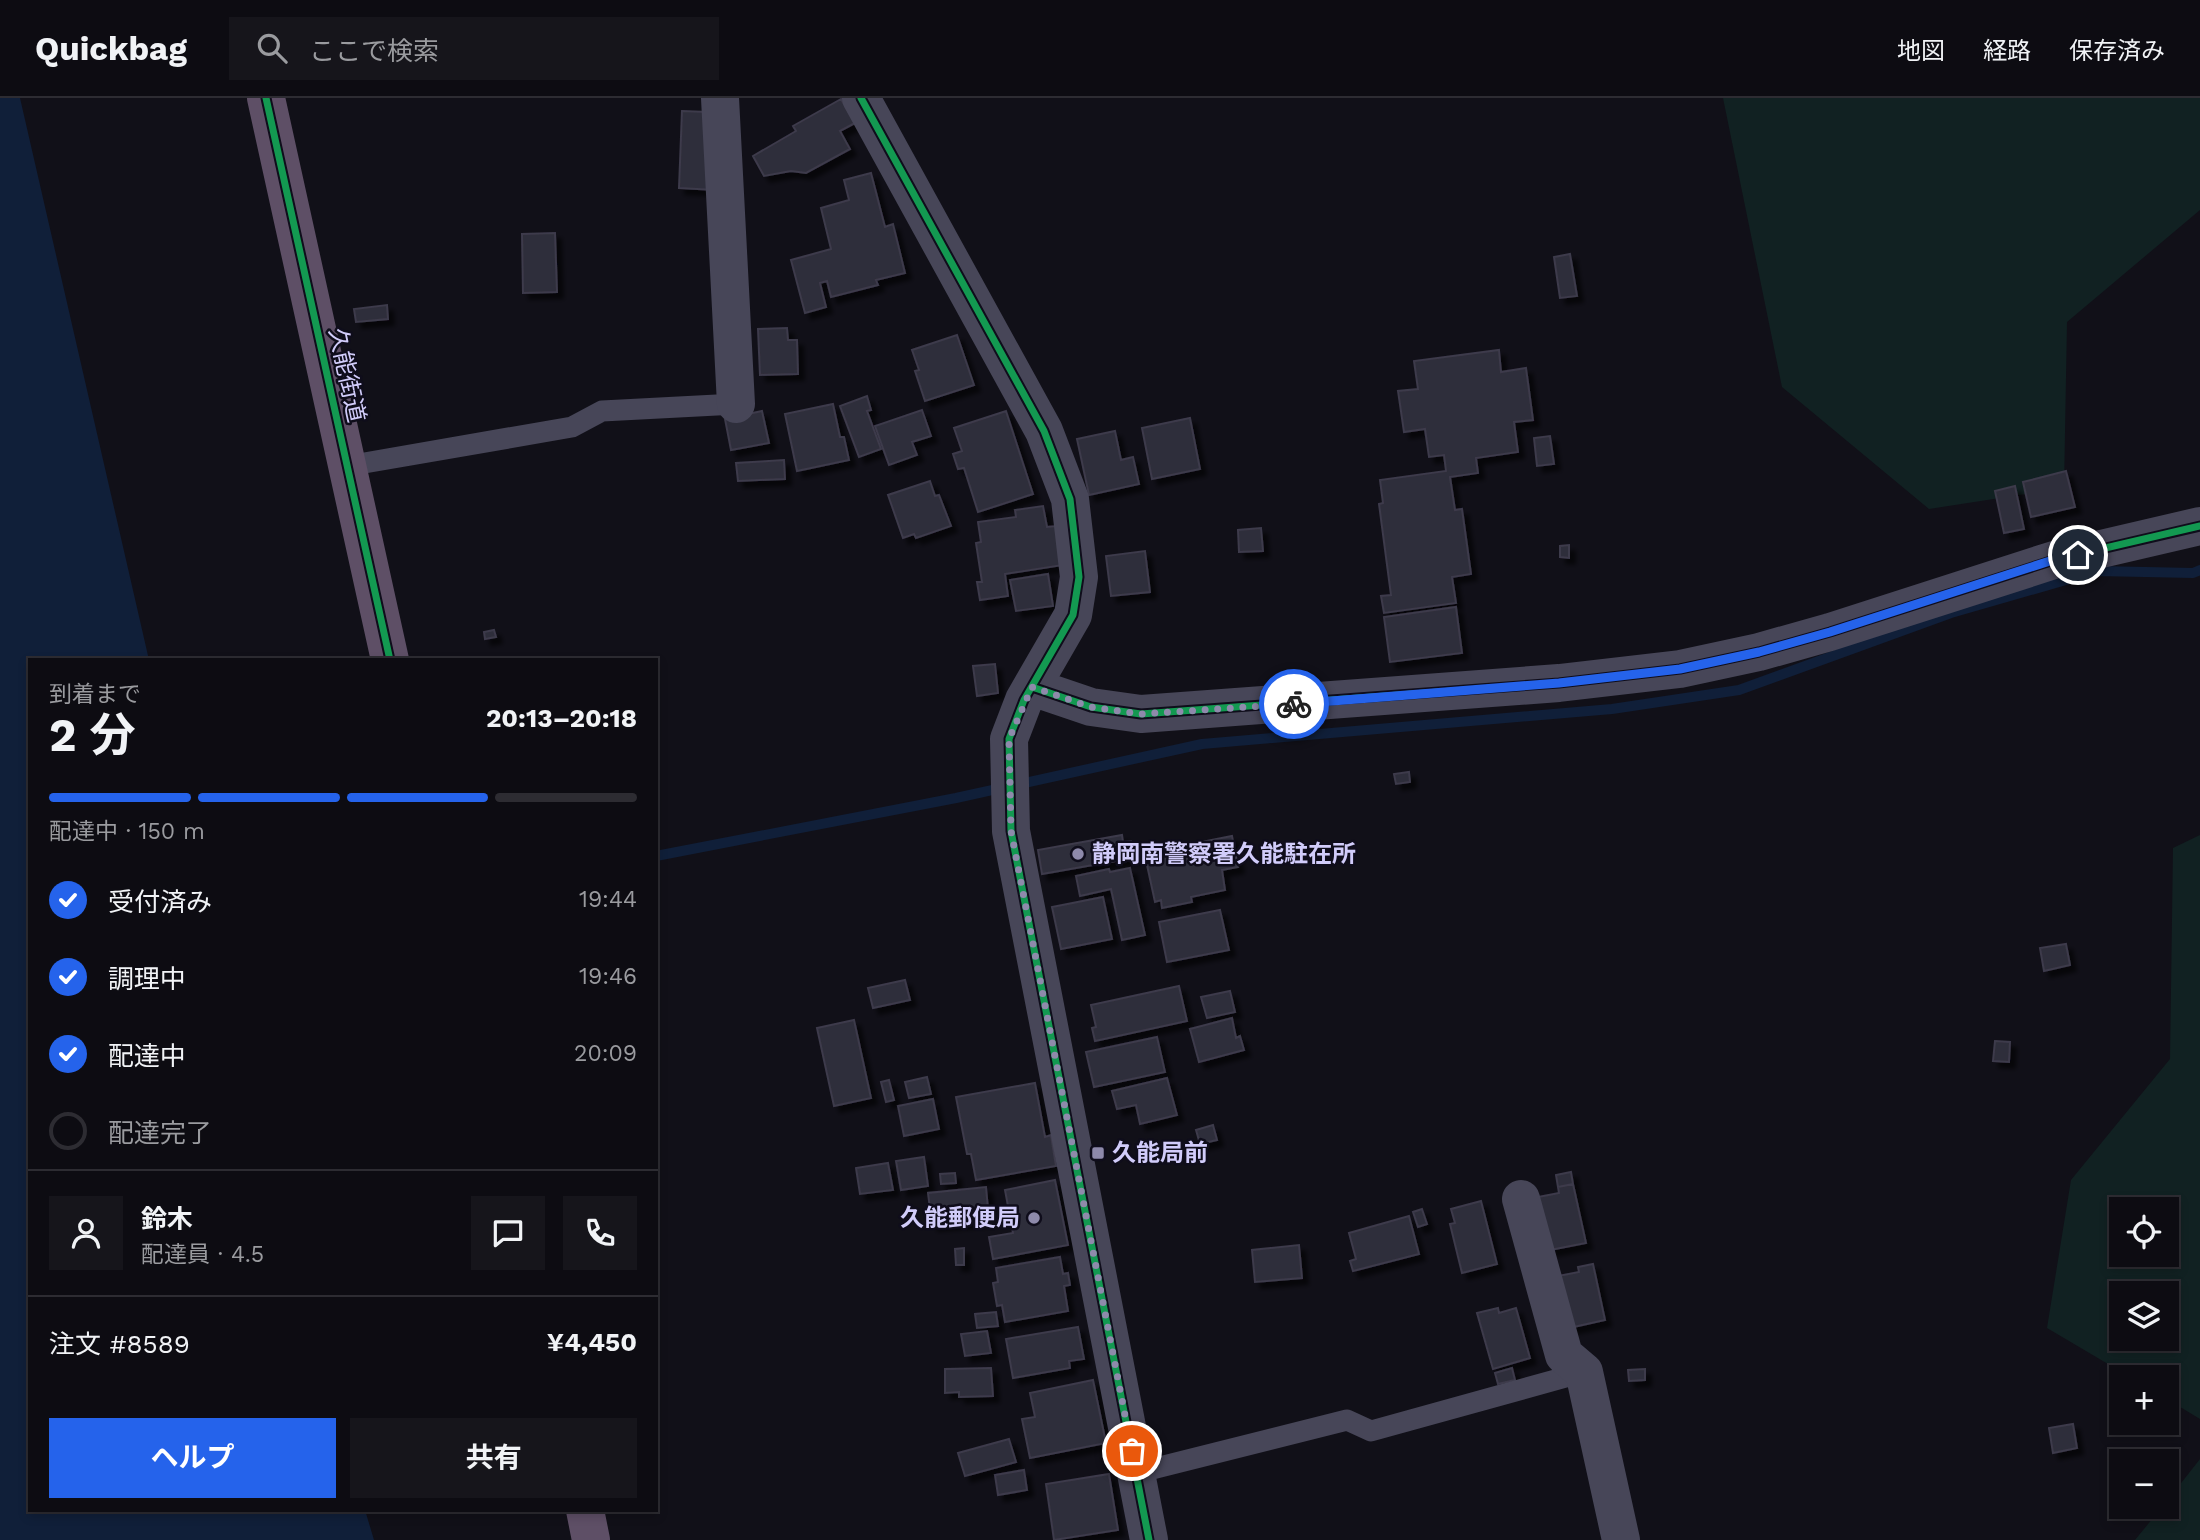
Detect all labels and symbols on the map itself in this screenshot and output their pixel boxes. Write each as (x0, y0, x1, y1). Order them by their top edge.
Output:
street label: 久能街道 (323, 325, 371, 425)
pin (2048, 525, 2108, 585)
courier (1259, 669, 1329, 739)
place label: 静岡南警察署久能駐在所 (1092, 840, 1356, 868)
marker: 静岡南警察署久能駐在所 (1070, 846, 1086, 862)
place label: 久能局前 (1112, 1139, 1208, 1167)
marker: 久能局前 (1090, 1145, 1106, 1161)
place label: 久能郵便局 (900, 1204, 1020, 1232)
marker: 久能郵便局 (1026, 1210, 1042, 1226)
pin (1102, 1421, 1162, 1481)

